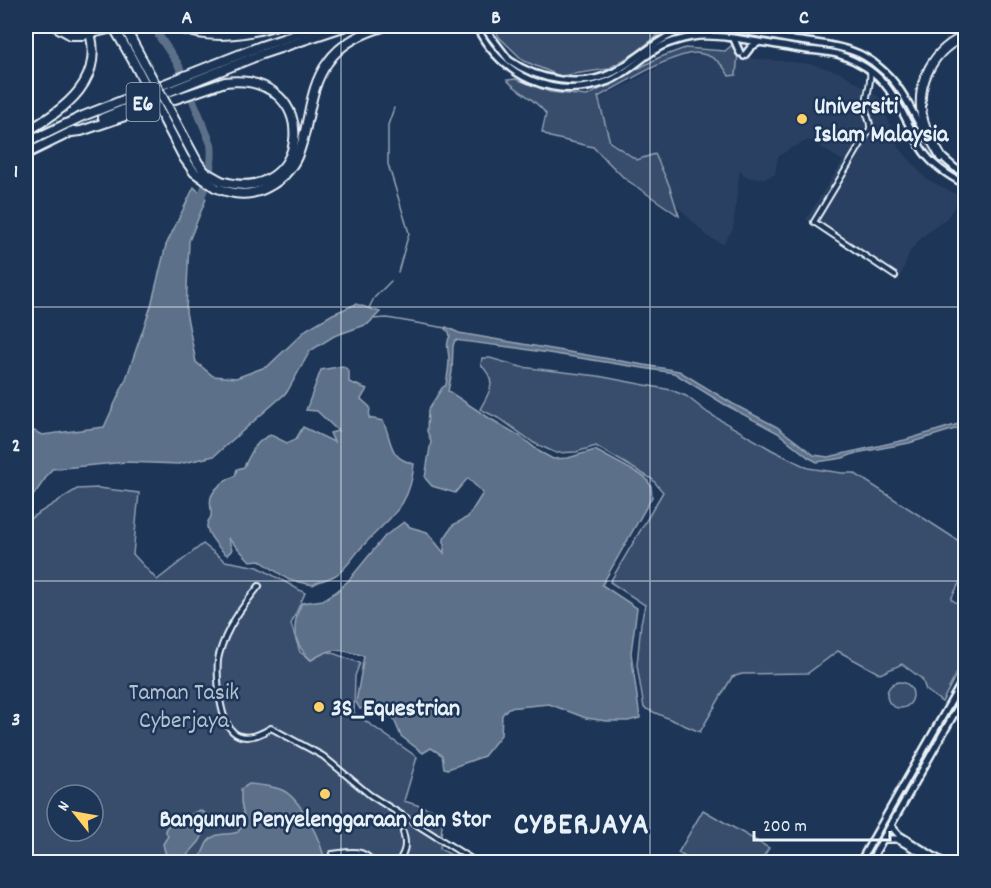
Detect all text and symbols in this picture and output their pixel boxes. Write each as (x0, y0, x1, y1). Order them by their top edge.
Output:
text: A (182, 5, 193, 33)
text: B (491, 5, 501, 33)
text: C (799, 5, 809, 33)
road number: E6 (126, 83, 160, 121)
place label: Universiti Islam Malaysia (814, 91, 949, 153)
marker: Universiti Islam Malaysia (795, 112, 809, 126)
text: 1 (14, 159, 18, 187)
text: 2 (12, 433, 20, 461)
park label: Taman Tasik Cyberjaya (129, 677, 239, 739)
place label: 3S_Equestrian (331, 693, 460, 727)
marker: 3S_Equestrian (312, 700, 326, 714)
text: 3 (12, 707, 20, 735)
north arrow (45, 783, 105, 843)
marker: Bangunun Penyelenggaraan dan Stor (318, 787, 332, 801)
text: N (52, 797, 76, 816)
place label: Bangunun Penyelenggaraan dan Stor (159, 804, 492, 838)
scale bar (754, 804, 890, 842)
district label: CYBERJAYA (514, 806, 650, 849)
text: 200 m (763, 815, 807, 840)

